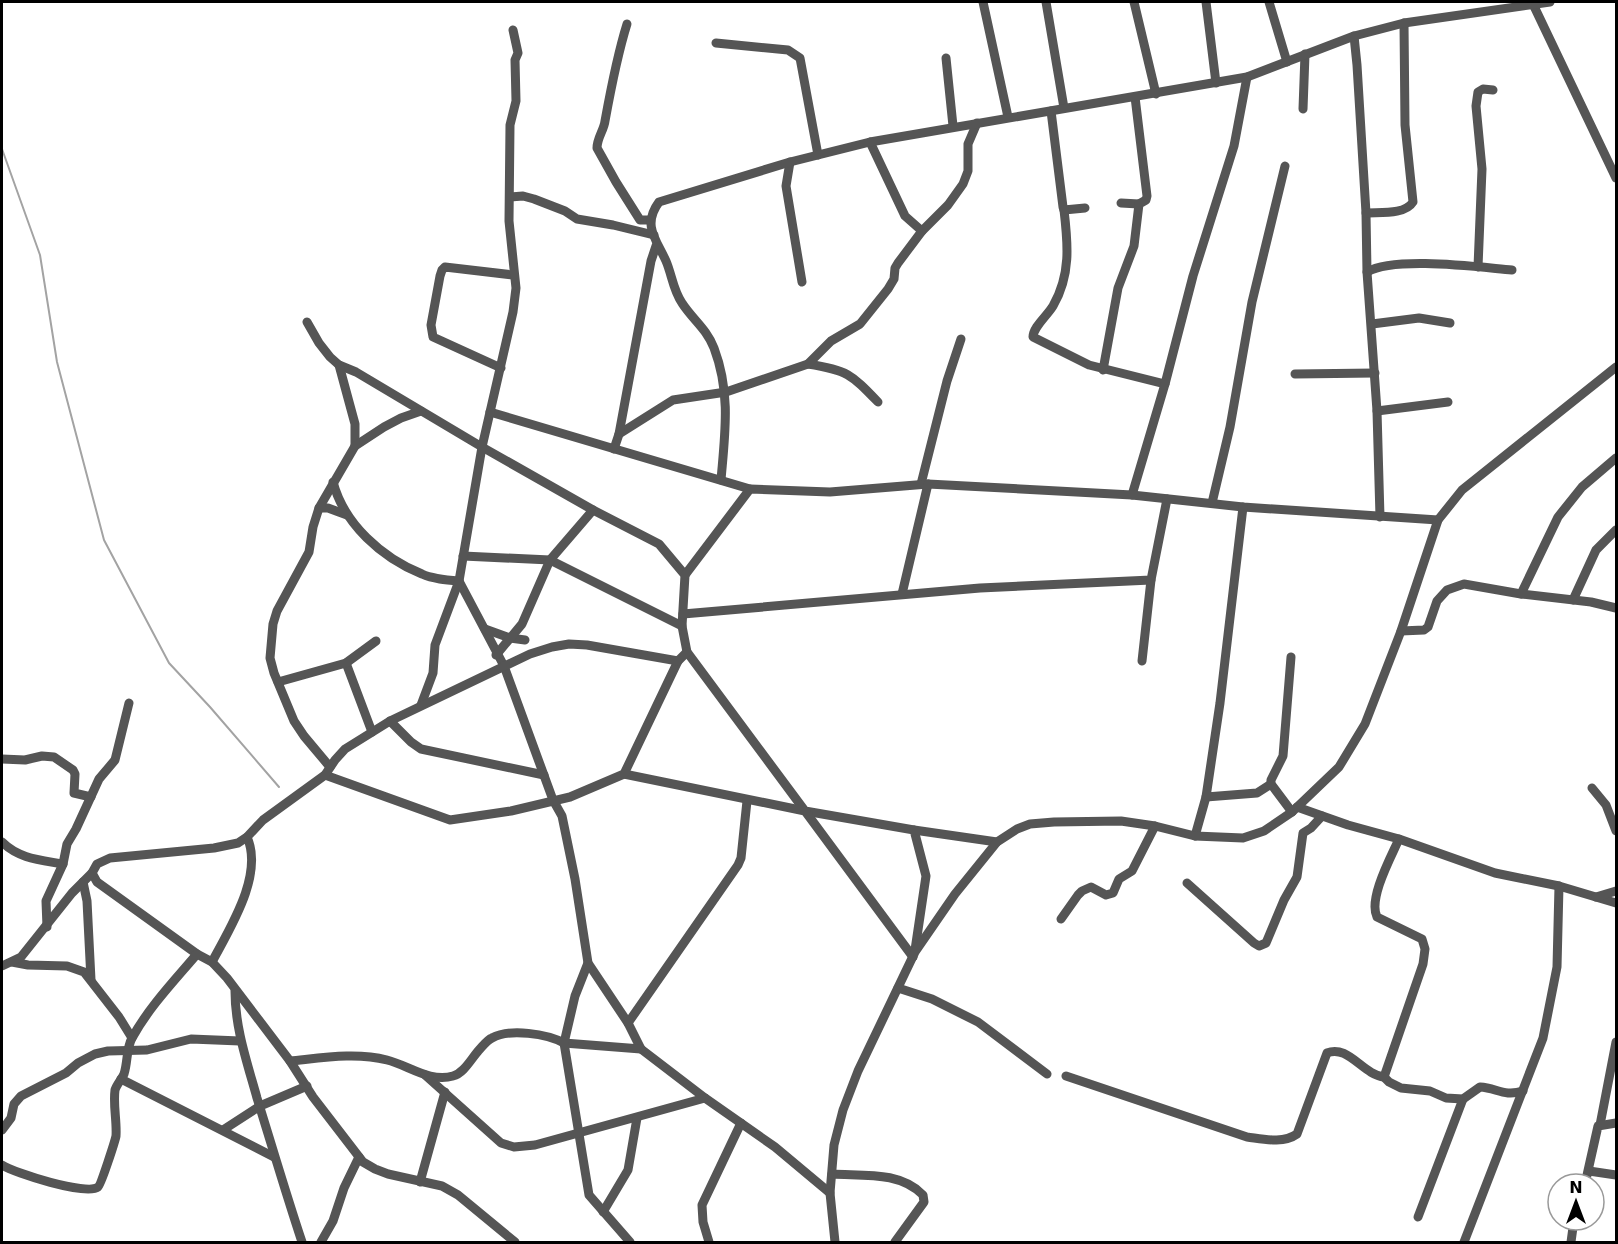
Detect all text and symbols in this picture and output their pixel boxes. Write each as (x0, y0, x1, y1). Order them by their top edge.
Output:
north arrow (1546, 1172, 1606, 1232)
text: N (1569, 1178, 1583, 1197)

